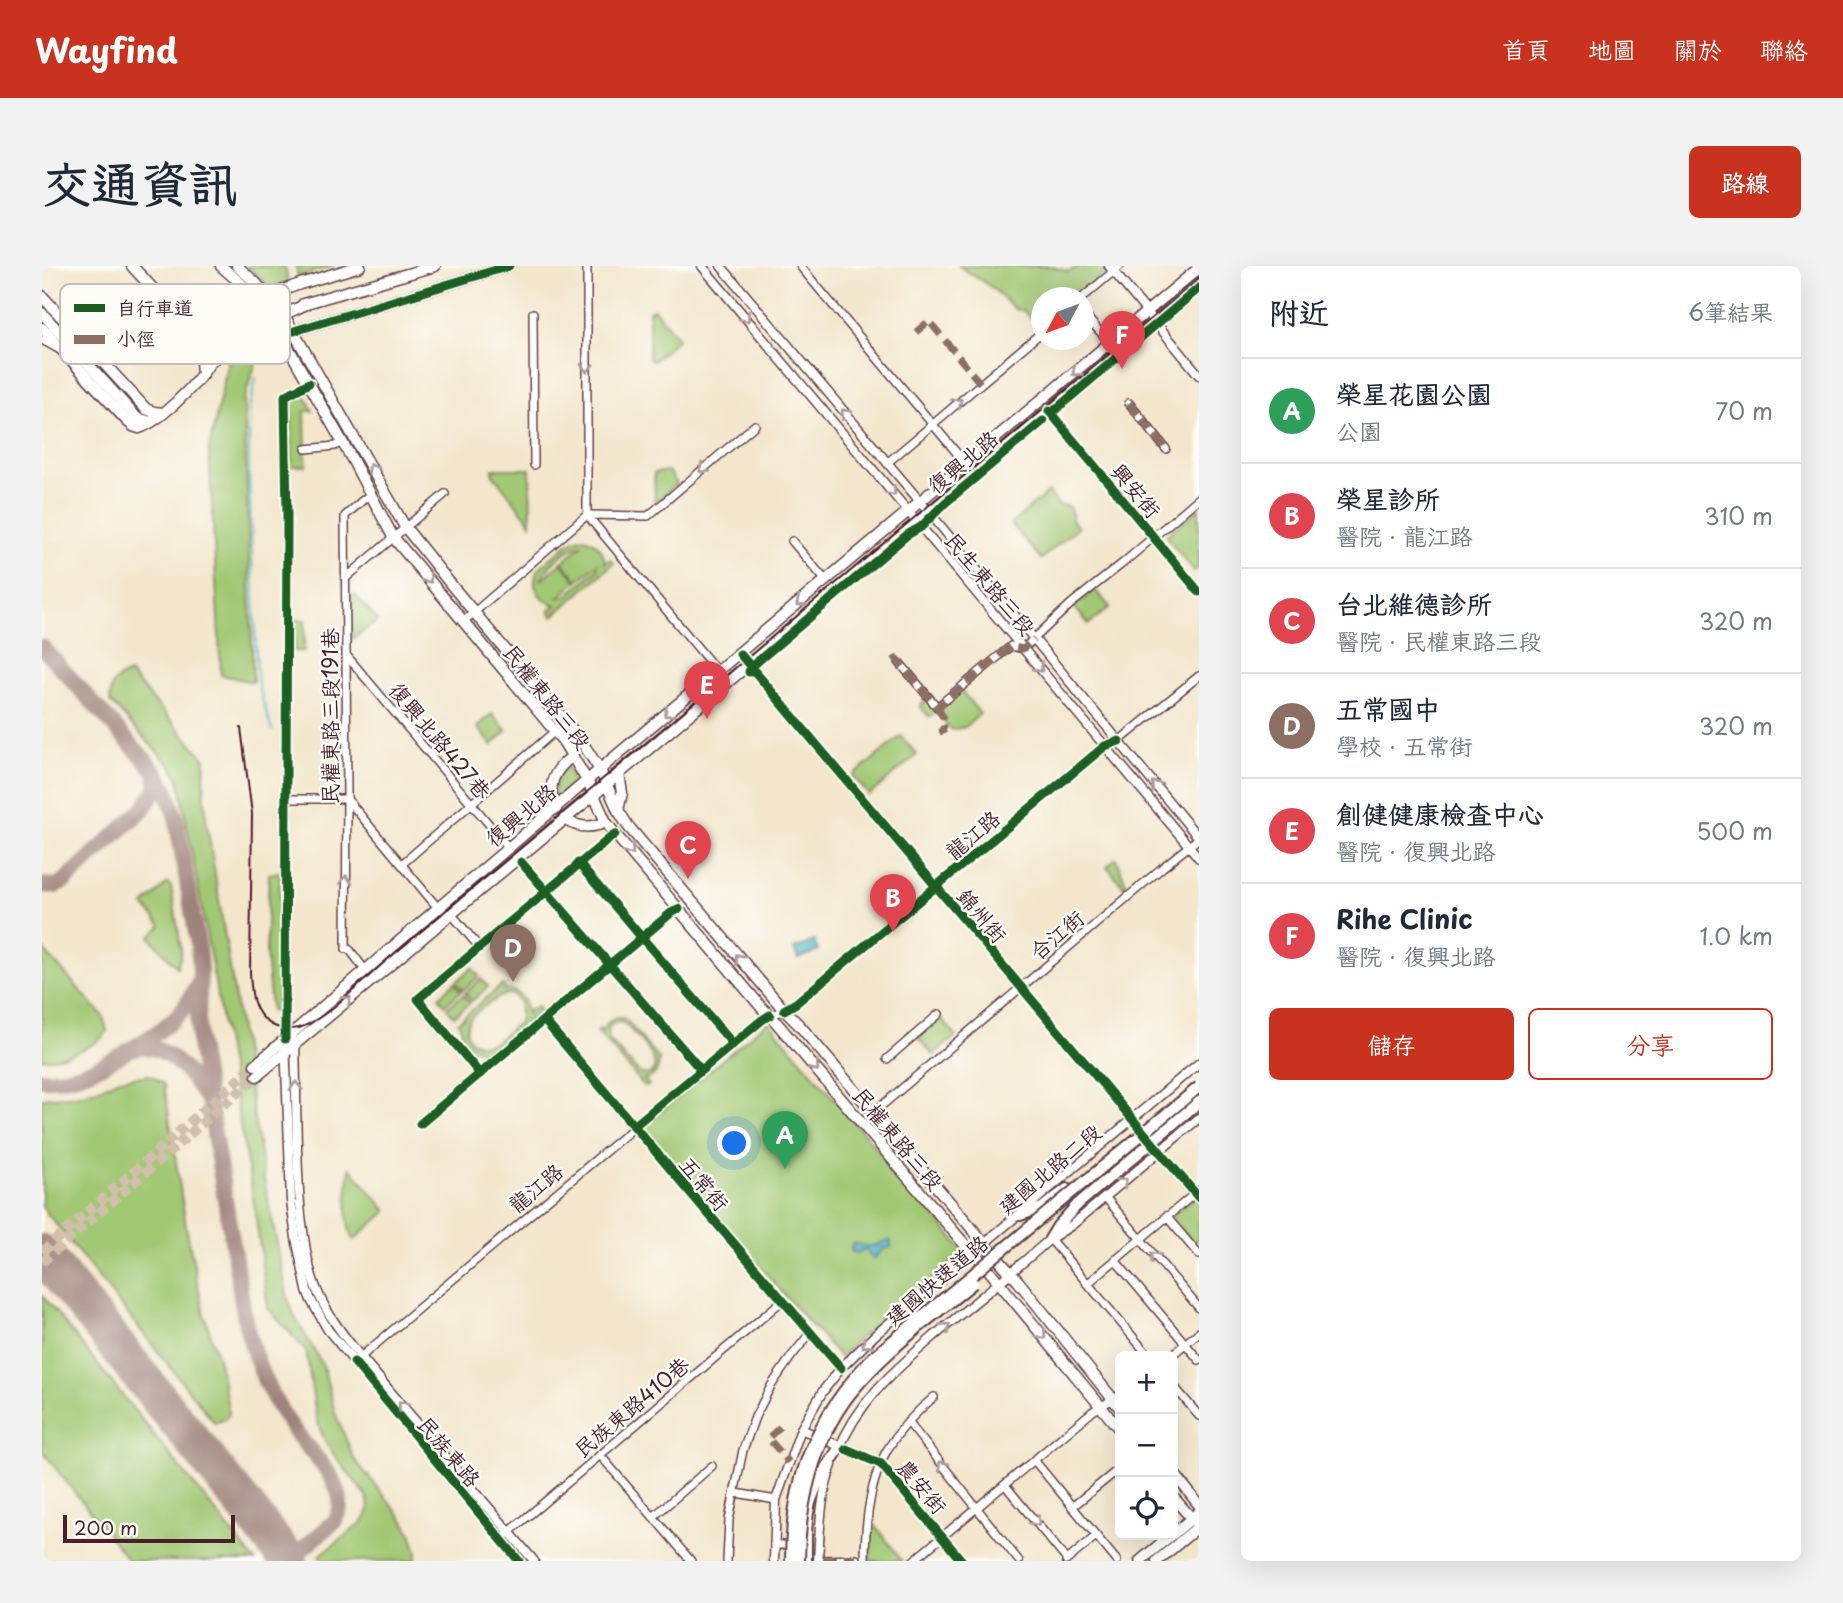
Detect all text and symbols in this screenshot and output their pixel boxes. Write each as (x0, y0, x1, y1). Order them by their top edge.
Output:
text: Wayfind (35, 24, 178, 74)
text: 首頁 (1502, 31, 1550, 67)
text: 地圖 (1588, 31, 1636, 67)
text: 關於 (1674, 31, 1722, 67)
text: 聯絡 (1760, 31, 1808, 67)
text: 交通資訊 (42, 145, 238, 219)
button: 路線 (1689, 146, 1801, 218)
legend (60, 284, 290, 364)
north arrow (1031, 287, 1094, 350)
text: 附近 (1269, 289, 1329, 334)
text: 自行車道 (117, 293, 193, 321)
text: 6筆結果 (1688, 294, 1773, 329)
one-way arrow (737, 311, 750, 323)
pin: F (1099, 311, 1145, 369)
text: 小徑 (117, 324, 155, 352)
one-way arrow (579, 363, 595, 373)
one-way arrow (1071, 364, 1084, 376)
text: 榮星花園公園 (1336, 374, 1492, 413)
text: A (1283, 393, 1301, 428)
text: 70 m (1715, 393, 1773, 428)
one-way arrow (949, 398, 962, 411)
one-way arrow (841, 408, 853, 421)
text: 公園 (1336, 413, 1382, 448)
street label: 復興北路 (920, 422, 1004, 500)
street label: 興安街 (1104, 456, 1170, 524)
one-way arrow (698, 461, 711, 473)
one-way arrow (367, 462, 380, 475)
text: 榮星診所 (1336, 479, 1440, 518)
one-way arrow (884, 484, 896, 497)
text: B (1284, 498, 1300, 533)
text: 310 m (1704, 498, 1773, 533)
text: 醫院 · 龍江路 (1336, 518, 1473, 553)
street label: 民生東路三段 (938, 524, 1044, 642)
one-way arrow (420, 571, 432, 584)
text: 台北維德診所 (1336, 584, 1492, 623)
one-way arrow (795, 595, 808, 607)
text: C (1283, 603, 1301, 638)
text: 320 m (1699, 603, 1773, 638)
text: 醫院 · 民權東路三段 (1336, 623, 1542, 658)
street label: 民權東路三段191巷 (313, 628, 345, 804)
street label: 民權東路三段 (497, 637, 599, 755)
one-way arrow (1031, 660, 1043, 673)
pin: E (684, 661, 730, 719)
street label: 復興北路427巷 (382, 675, 500, 805)
text: 五常國中 (1336, 689, 1440, 728)
one-way arrow (664, 705, 677, 717)
text: D (1283, 708, 1301, 743)
text: 320 m (1699, 708, 1773, 743)
text: 學校 · 五常街 (1336, 728, 1473, 763)
street label: 復興北路 (478, 775, 562, 853)
one-way arrow (1151, 781, 1164, 793)
text: 創健健康檢查中心 (1336, 794, 1544, 833)
street label: 龍江路 (938, 801, 1006, 867)
text: E (1285, 813, 1299, 848)
text: 500 m (1696, 813, 1773, 848)
pin: C (665, 821, 711, 879)
text: 醫院 · 復興北路 (1336, 833, 1496, 868)
one-way arrow (622, 843, 634, 856)
pin: B (870, 874, 916, 932)
one-way arrow (338, 875, 353, 886)
street label: 錦州街 (950, 881, 1016, 949)
text: Rihe Clinic (1336, 899, 1473, 938)
street label: 合江街 (1022, 901, 1090, 967)
text: F (1285, 918, 1299, 953)
text: 1.0 km (1700, 918, 1773, 953)
pin: D (490, 924, 536, 982)
text: 醫院 · 復興北路 (1336, 938, 1496, 973)
one-way arrow (735, 953, 747, 966)
one-way arrow (339, 996, 352, 1008)
button: 儲存 (1269, 1008, 1514, 1080)
button: 分享 (1528, 1008, 1773, 1080)
one-way arrow (807, 1059, 819, 1072)
street label: 民權東路三段 (846, 1079, 952, 1197)
one-way arrow (288, 1080, 304, 1090)
pin: A (762, 1111, 808, 1169)
street label: 建國北路二段 (990, 1115, 1108, 1221)
your location (717, 1126, 751, 1160)
street label: 五常街 (672, 1149, 738, 1217)
street label: 龍江路 (501, 1154, 569, 1220)
one-way arrow (1115, 1178, 1128, 1190)
street label: 建國快速道路 (877, 1226, 995, 1332)
one-way arrow (1150, 1252, 1162, 1265)
one-way arrow (938, 1323, 951, 1335)
one-way arrow (1034, 1327, 1046, 1340)
one-way arrow (861, 1335, 874, 1348)
street label: 民族東路410巷 (566, 1348, 696, 1464)
map controls (1115, 1351, 1178, 1540)
button: + (1115, 1351, 1178, 1414)
one-way arrow (398, 1400, 410, 1413)
street label: 民族東路 (411, 1409, 489, 1493)
button: − (1115, 1414, 1178, 1477)
street label: 農安街 (890, 1452, 956, 1520)
one-way arrow (938, 1460, 950, 1473)
button: locate (1115, 1477, 1178, 1540)
scale bar (63, 1512, 234, 1544)
text: 200 m (74, 1513, 137, 1541)
one-way arrow (1028, 1514, 1041, 1526)

